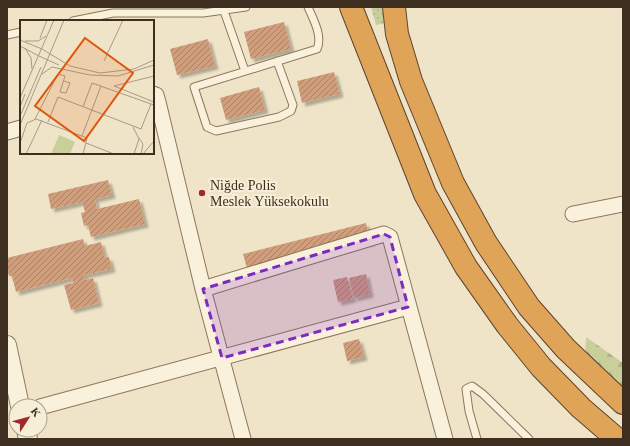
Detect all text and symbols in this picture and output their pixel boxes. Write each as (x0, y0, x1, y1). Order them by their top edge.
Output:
inset map (20, 20, 154, 154)
place label: Niğde Polis Meslek Yüksekokulu (210, 178, 329, 209)
marker: Niğde Polis Meslek Yüksekokulu (197, 188, 207, 198)
north arrow (8, 398, 48, 438)
text: K (29, 405, 44, 419)

